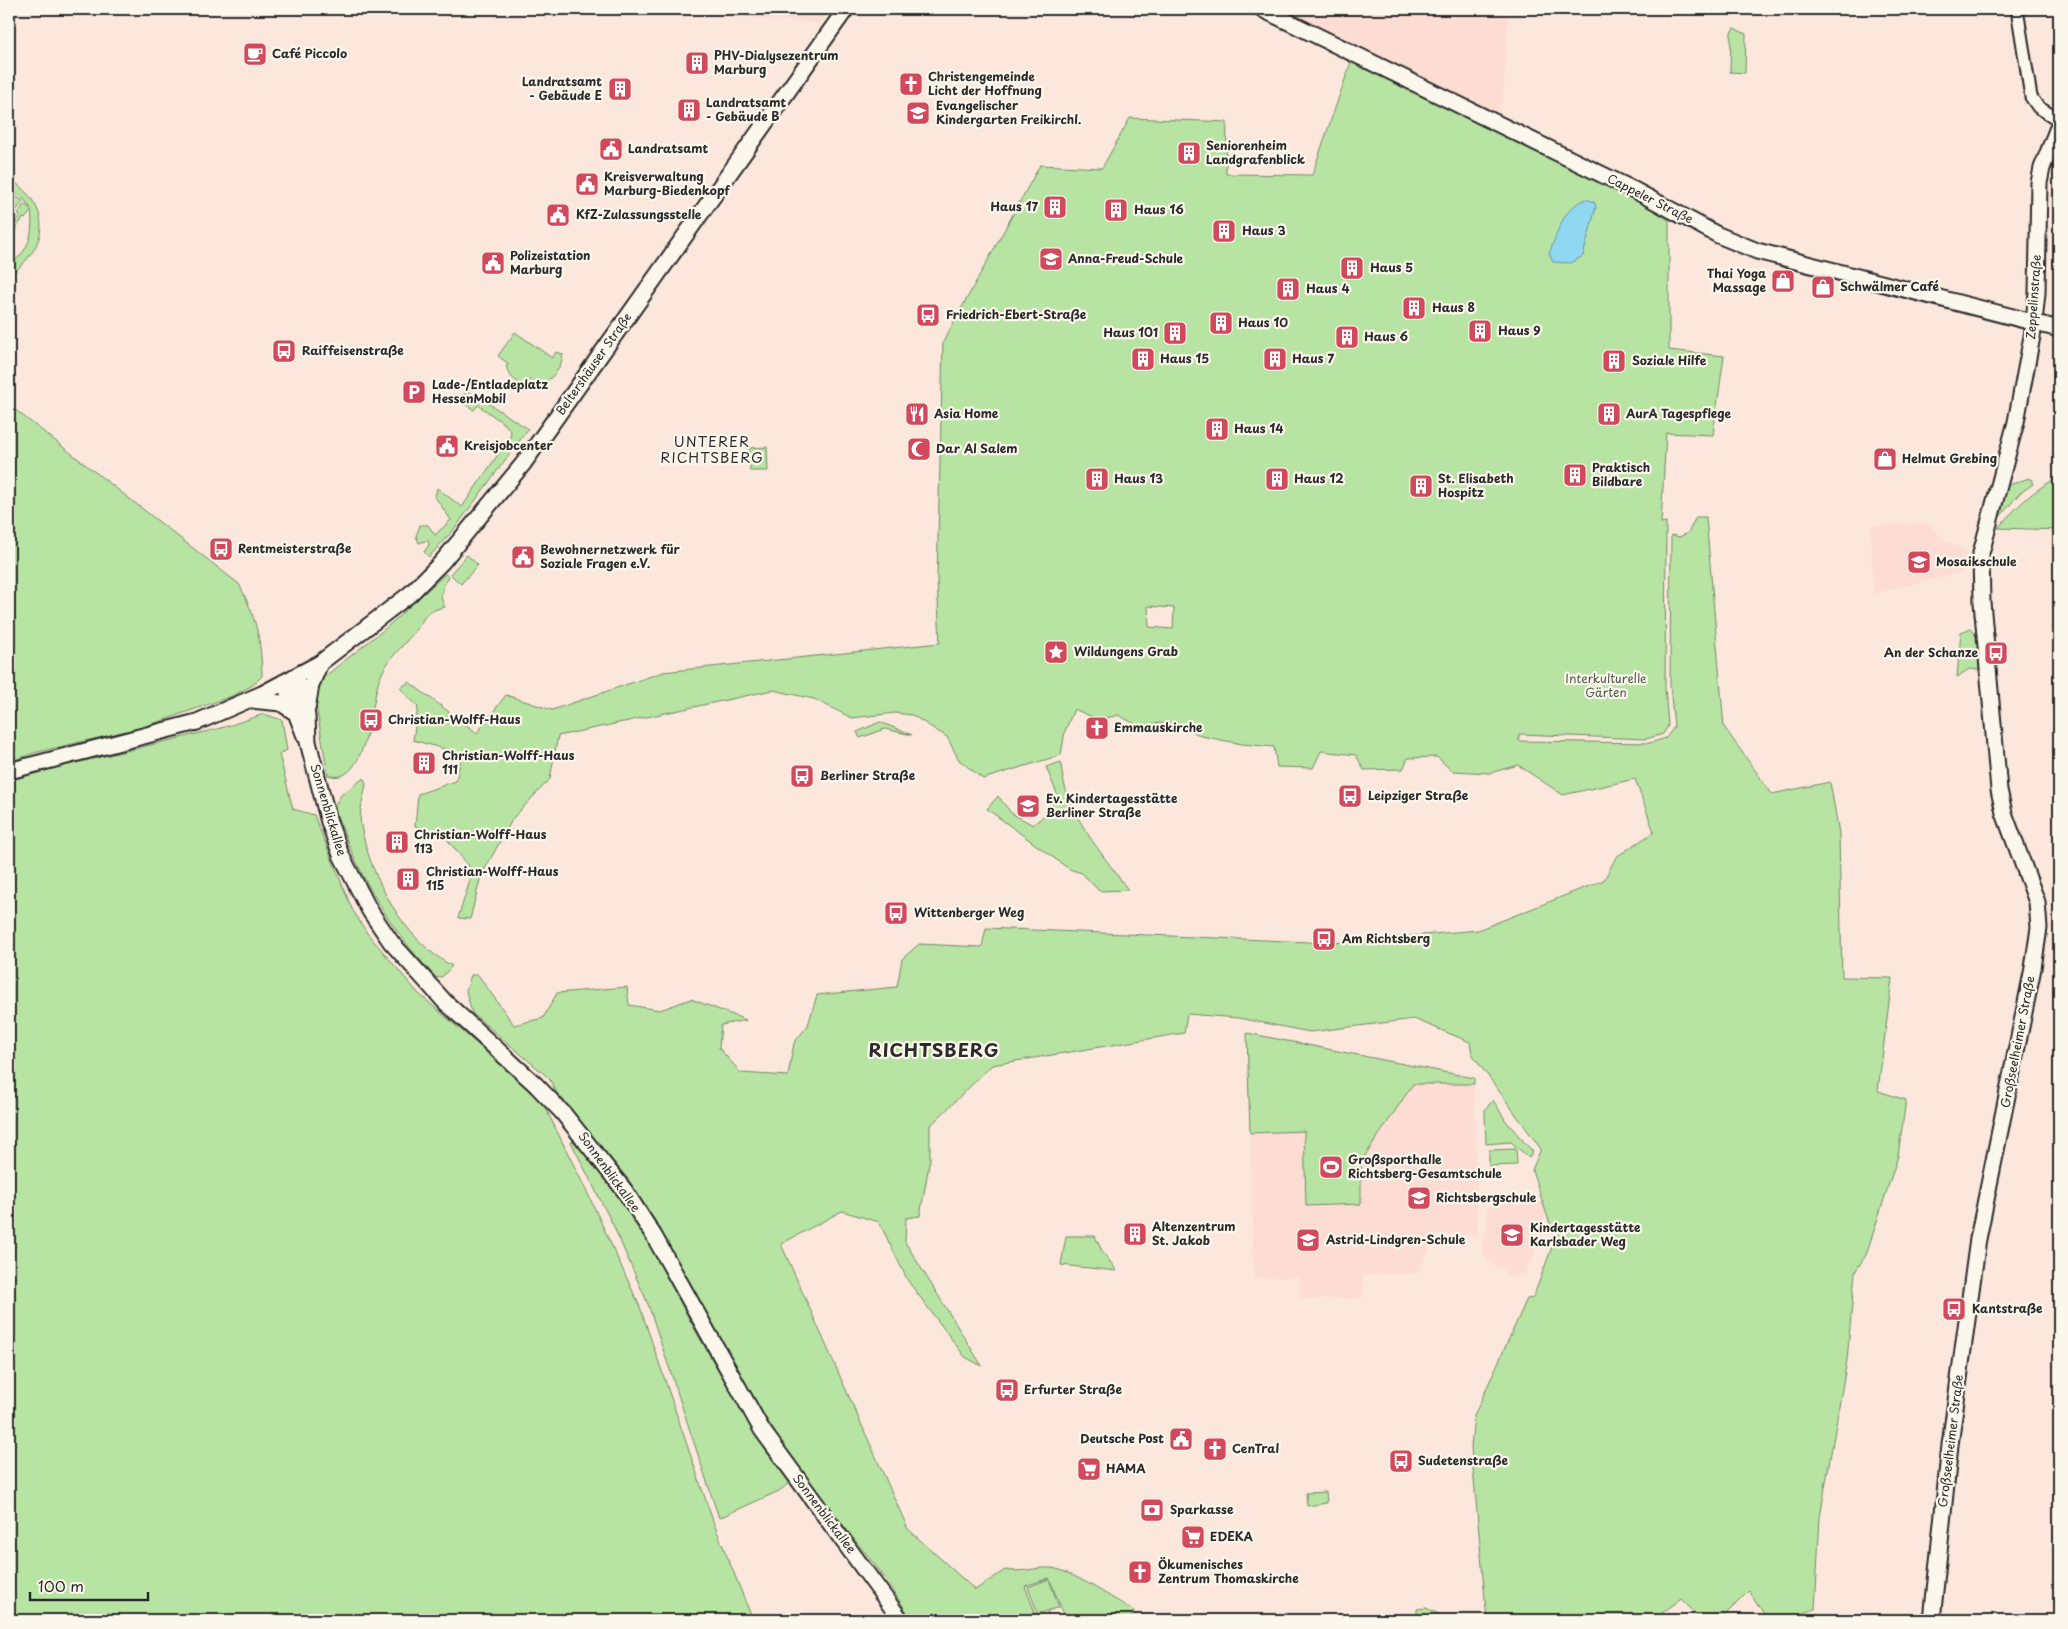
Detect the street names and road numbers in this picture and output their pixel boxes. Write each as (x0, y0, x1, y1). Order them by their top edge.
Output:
street label: Cappeler Straße (1604, 169, 1697, 228)
street label: Zeppelinstraße (2021, 254, 2045, 340)
street label: Beltershäuser Straße (551, 309, 635, 418)
street label: Sonnenblickallee (306, 761, 352, 858)
street label: Großseelheimer Straße (1995, 974, 2039, 1109)
street label: Sonnenblickallee (574, 1127, 645, 1216)
street label: Großseelheimer Straße (1933, 1373, 1967, 1508)
street label: Sonnenblickallee (789, 1470, 861, 1557)

